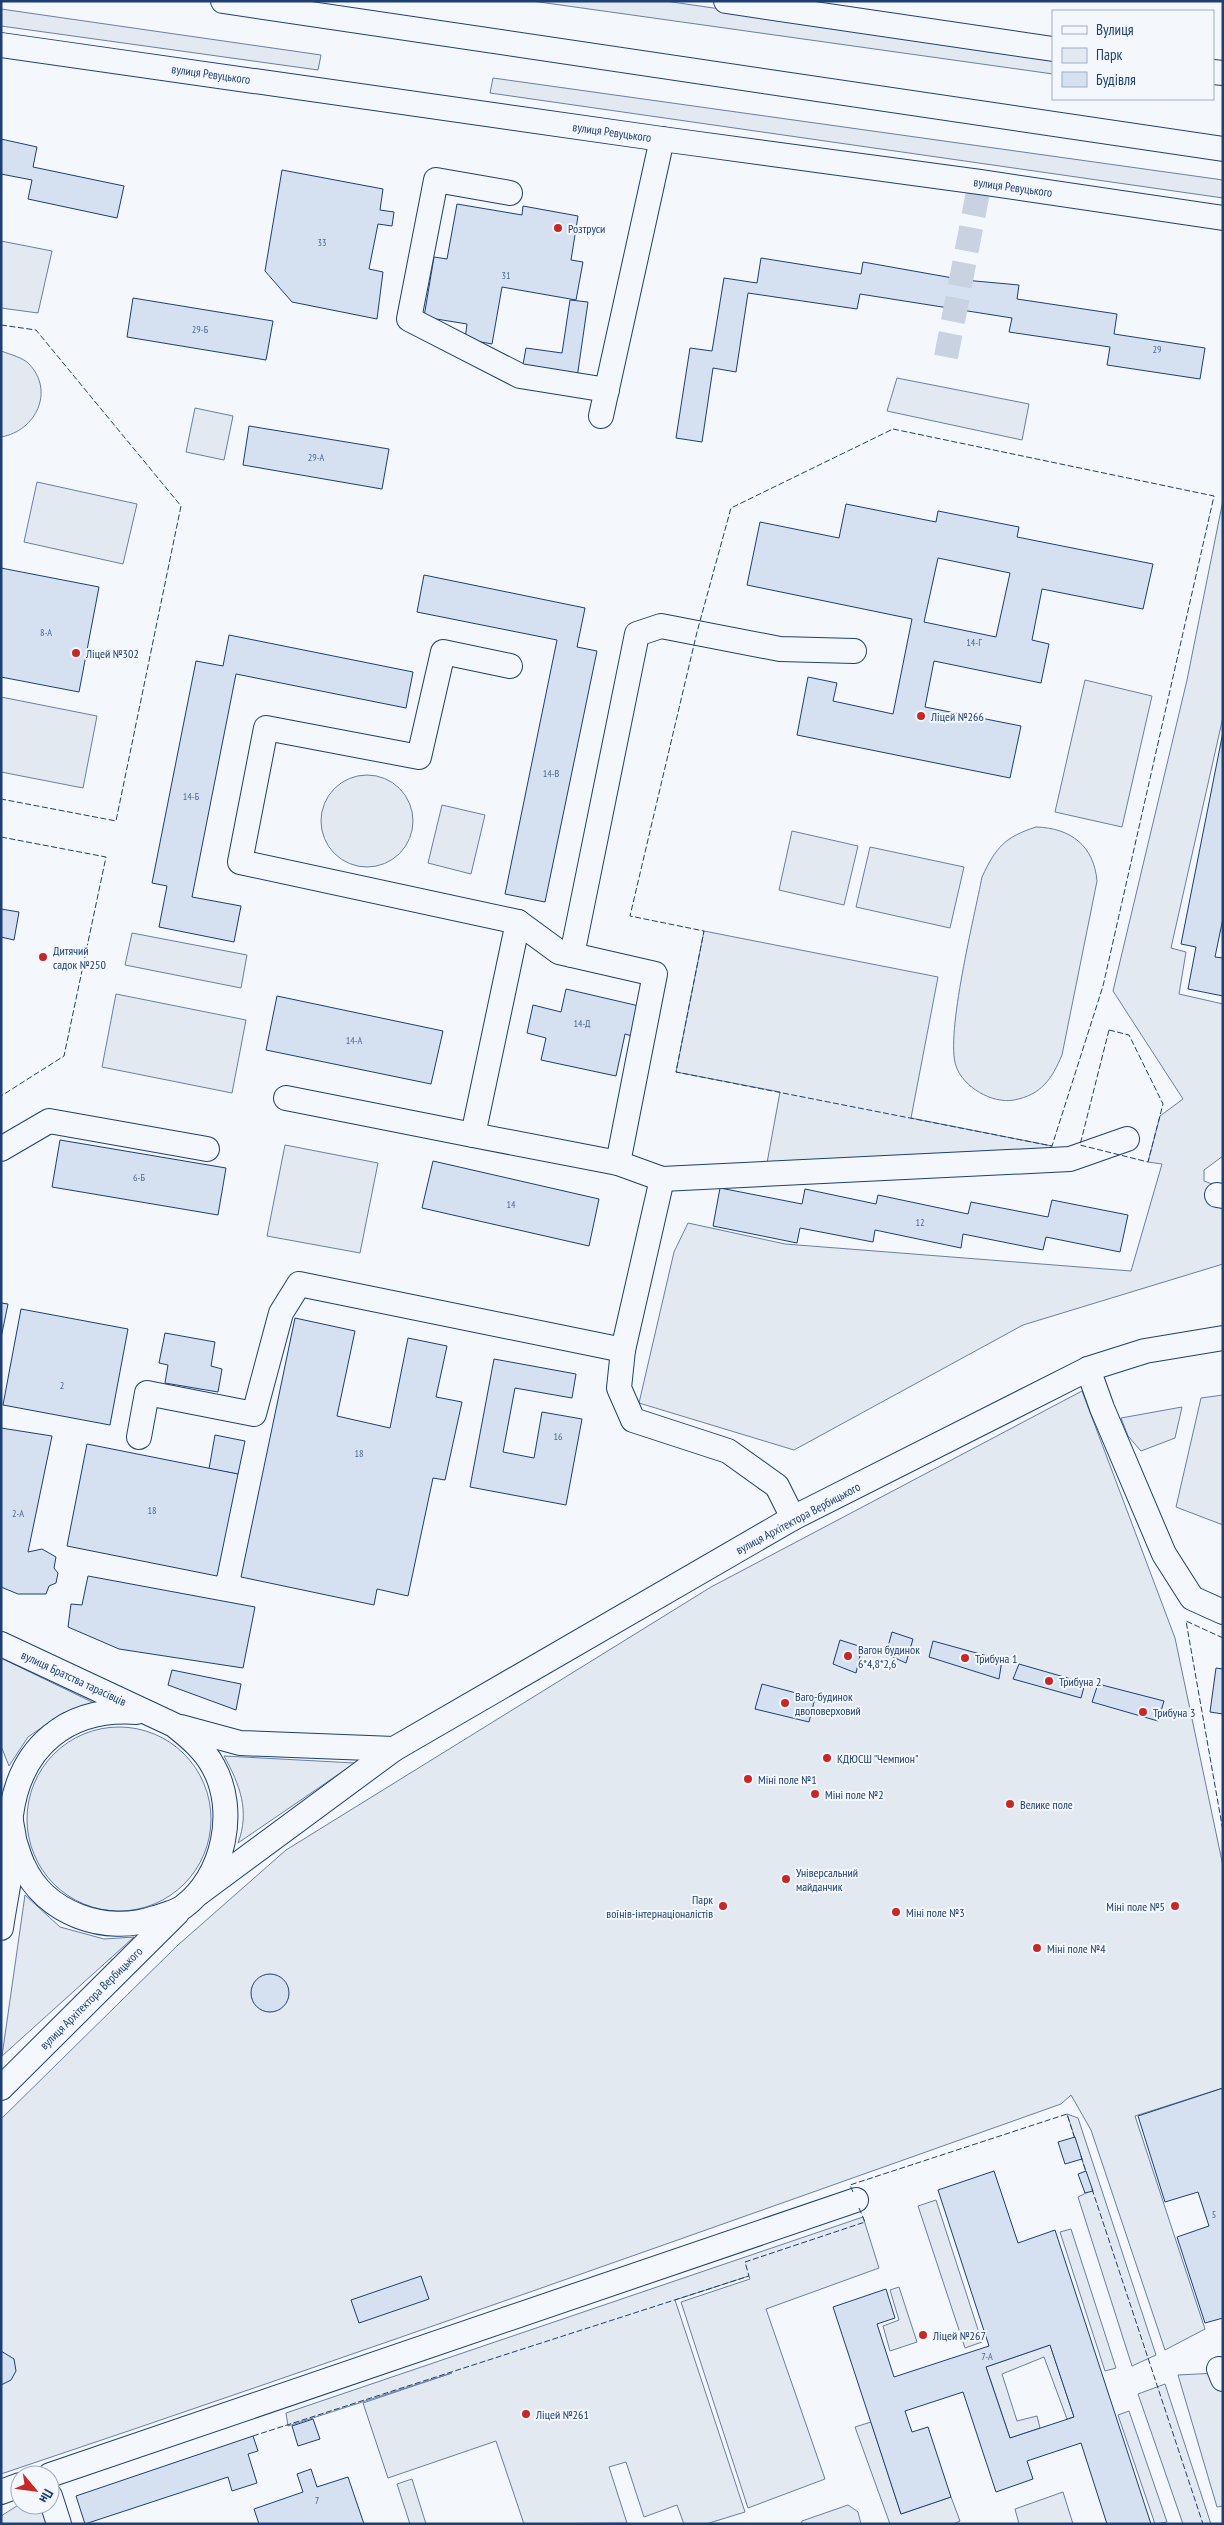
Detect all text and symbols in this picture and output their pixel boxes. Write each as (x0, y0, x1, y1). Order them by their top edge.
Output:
legend (1052, 10, 1214, 100)
text: Вулиця (1096, 20, 1134, 39)
text: Парк (1096, 45, 1122, 64)
street label: вулиця Ревуцького (171, 61, 251, 87)
text: Будівля (1096, 70, 1136, 89)
street label: вулиця Ревуцького (572, 119, 652, 145)
street label: вулиця Ревуцького (973, 174, 1053, 200)
place label: Розтруси (568, 221, 605, 236)
marker: Розтруси (552, 222, 564, 234)
house number: 33 (318, 236, 327, 249)
house number: 31 (502, 269, 511, 282)
house number: 29-Б (192, 323, 209, 336)
house number: 29 (1153, 343, 1162, 356)
house number: 29-А (308, 451, 324, 464)
house number: 8-А (40, 626, 52, 639)
house number: 14-Г (966, 636, 982, 649)
place label: Ліцей №302 (85, 646, 139, 661)
marker: Ліцей №302 (70, 647, 82, 659)
place label: Ліцей №266 (930, 709, 984, 724)
marker: Ліцей №266 (915, 710, 927, 722)
house number: 14-В (543, 767, 560, 780)
house number: 14-Б (183, 790, 200, 803)
place label: Дитячий садок №250 (53, 943, 106, 972)
marker: Дитячий садок №250 (37, 951, 49, 963)
house number: 14-Д (574, 1017, 591, 1030)
house number: 14-А (346, 1034, 362, 1047)
house number: 6-Б (133, 1171, 145, 1184)
house number: 14 (507, 1198, 516, 1211)
house number: 12 (916, 1216, 925, 1229)
house number: 2 (60, 1379, 64, 1392)
house number: 16 (554, 1430, 563, 1443)
house number: 18 (355, 1447, 364, 1460)
street label: вулиця Архітектора Вербицького (733, 1479, 863, 1557)
house number: 18 (148, 1504, 157, 1517)
house number: 2-А (12, 1507, 24, 1520)
place label: Вагон будинок 6*4,8*2,6 (858, 1642, 920, 1671)
street label: вулиця Братства тарасівців (19, 1647, 129, 1709)
marker: Вагон будинок 6*4,8*2,6 (842, 1650, 854, 1662)
place label: Трибуна 1 (975, 1651, 1017, 1666)
marker: Трибуна 1 (959, 1652, 971, 1664)
place label: Трибуна 2 (1059, 1674, 1101, 1689)
marker: Трибуна 2 (1043, 1675, 1055, 1687)
place label: Ваго-будинок двоповерховий (795, 1689, 861, 1718)
marker: Ваго-будинок двоповерховий (779, 1697, 791, 1709)
place label: Трибуна 3 (1153, 1705, 1195, 1720)
marker: Трибуна 3 (1137, 1706, 1149, 1718)
place label: КДЮСШ "Чемпион" (837, 1751, 918, 1766)
marker: КДЮСШ "Чемпион" (821, 1752, 833, 1764)
place label: Міні поле №1 (758, 1772, 817, 1787)
marker: Міні поле №1 (742, 1773, 754, 1785)
place label: Міні поле №2 (825, 1787, 884, 1802)
marker: Міні поле №2 (809, 1788, 821, 1800)
place label: Велике поле (1020, 1797, 1073, 1812)
marker: Велике поле (1004, 1798, 1016, 1810)
place label: Універсальний майданчик (796, 1865, 858, 1894)
marker: Універсальний майданчик (780, 1873, 792, 1885)
place label: Парк воїнів-інтернаціоналістів (606, 1892, 713, 1921)
place label: Міні поле №5 (1106, 1899, 1165, 1914)
marker: Парк воїнів-інтернаціоналістів (717, 1900, 729, 1912)
marker: Міні поле №5 (1169, 1900, 1181, 1912)
place label: Міні поле №3 (906, 1905, 965, 1920)
marker: Міні поле №3 (890, 1906, 902, 1918)
place label: Міні поле №4 (1047, 1941, 1106, 1956)
marker: Міні поле №4 (1031, 1942, 1043, 1954)
street label: вулиця Архітектора Вербицького (37, 1944, 145, 2052)
house number: 5 (1212, 2208, 1216, 2221)
place label: Ліцей №267 (932, 2328, 986, 2343)
marker: Ліцей №267 (917, 2329, 929, 2341)
house number: 7-А (981, 2350, 993, 2363)
place label: Ліцей №261 (535, 2407, 589, 2422)
marker: Ліцей №261 (520, 2408, 532, 2420)
north arrow (10, 2465, 60, 2515)
text: Пн (35, 2486, 58, 2507)
house number: 7 (315, 2494, 319, 2507)

